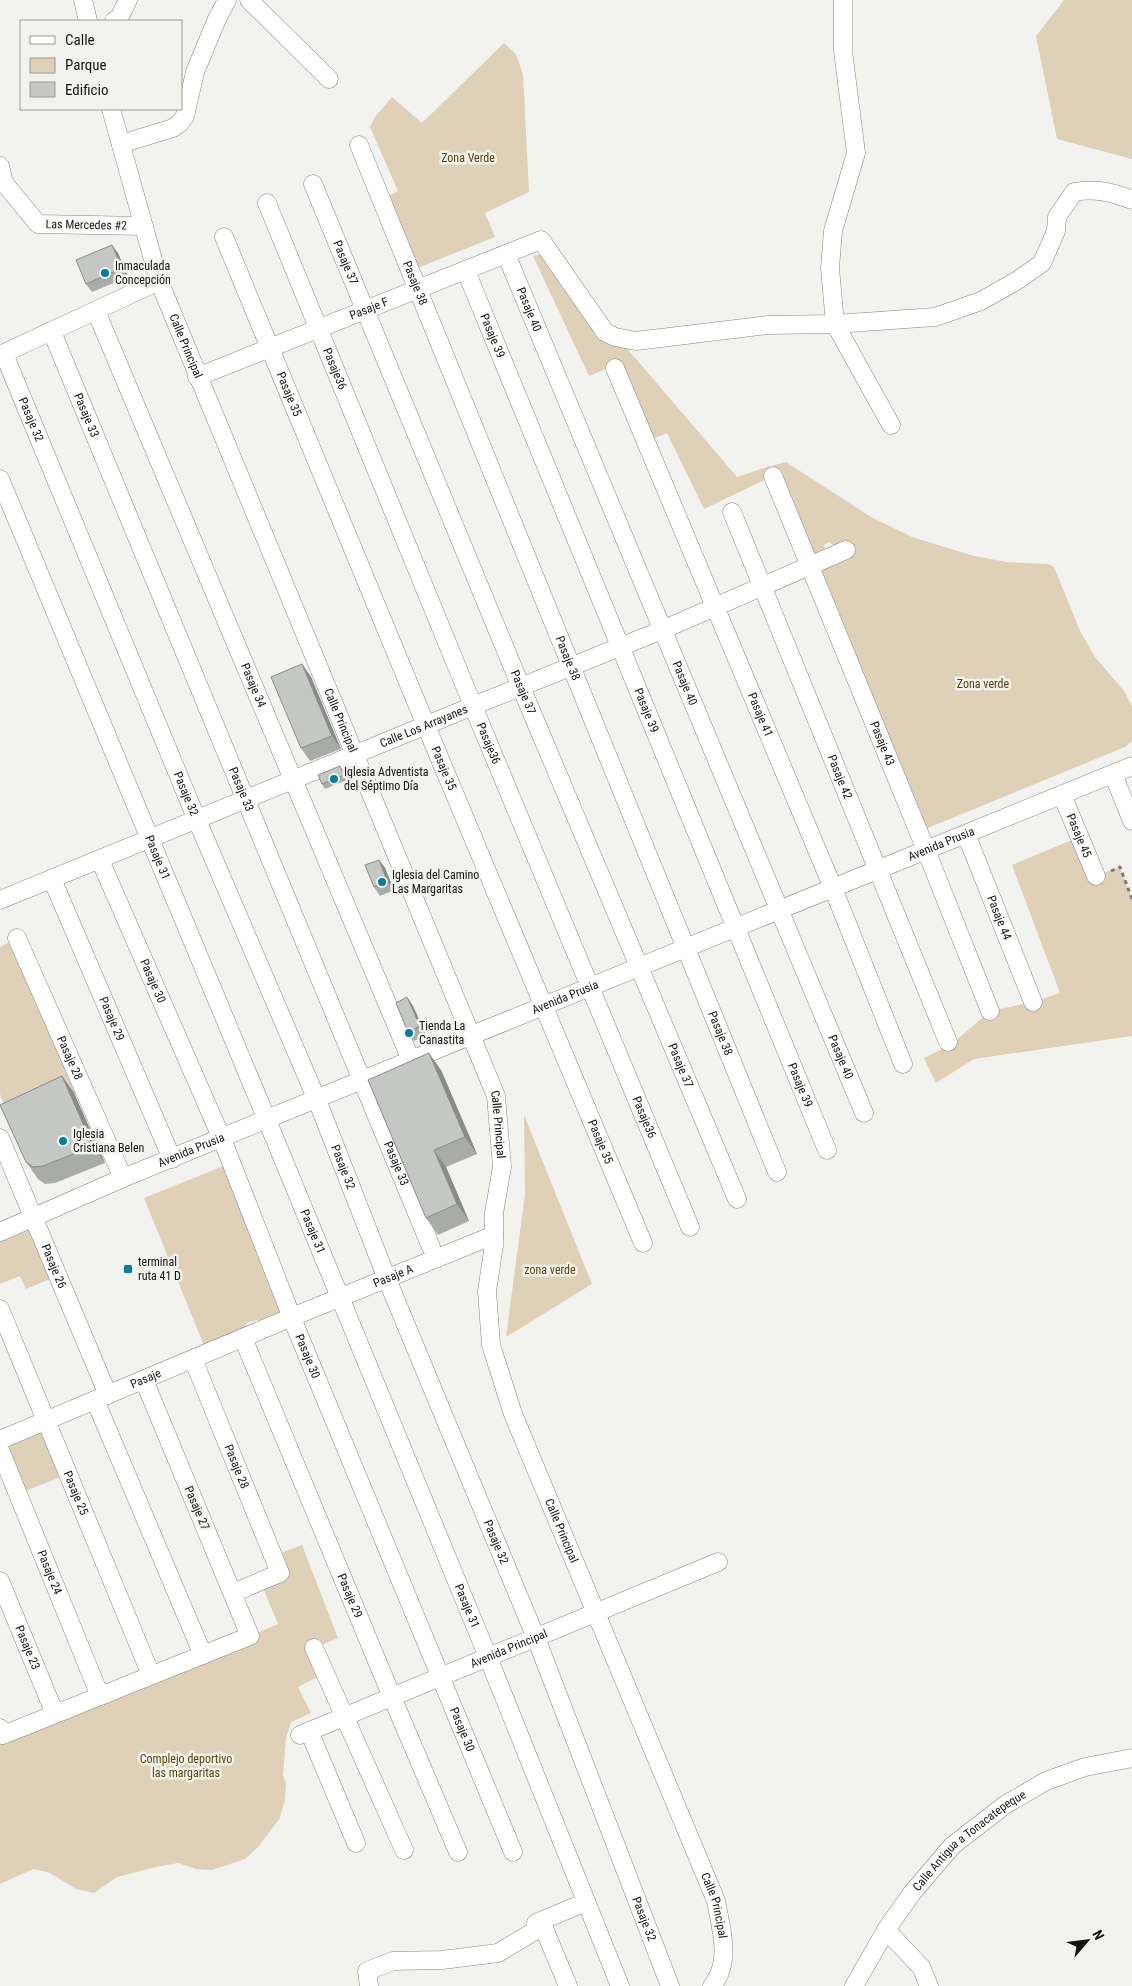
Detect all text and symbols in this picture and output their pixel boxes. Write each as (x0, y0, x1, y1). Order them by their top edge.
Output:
legend (20, 20, 182, 110)
text: Calle (65, 31, 95, 49)
text: Parque (65, 56, 107, 74)
text: Edificio (65, 81, 108, 99)
park label: Zona Verde (441, 151, 495, 165)
street label: Las Mercedes #2 (45, 217, 127, 233)
street label: Pasaje 37 (330, 238, 361, 287)
place label: Inmaculada Concepción (115, 259, 171, 287)
street label: Pasaje 38 (400, 259, 430, 307)
marker: Inmaculada Concepción (99, 267, 111, 279)
street label: Pasaje 40 (514, 285, 545, 334)
street label: Pasaje F (347, 294, 390, 323)
street label: Calle Principal (166, 312, 205, 380)
street label: Pasaje 39 (477, 312, 508, 360)
street label: Pasaje36 (320, 346, 350, 392)
street label: Pasaje 35 (274, 370, 304, 418)
street label: Pasaje 33 (71, 391, 102, 439)
street label: Pasaje 32 (16, 395, 47, 444)
street label: Pasaje 38 (553, 634, 583, 682)
street label: Pasaje 40 (669, 659, 700, 707)
street label: Pasaje 34 (238, 661, 269, 709)
street label: Pasaje 37 (508, 668, 539, 716)
park label: Zona verde (957, 677, 1010, 691)
street label: Calle Principal (321, 686, 360, 755)
street label: Pasaje 39 (631, 686, 662, 735)
street label: Pasaje 41 (745, 691, 776, 739)
street label: Calle Los Arrayanes (378, 702, 470, 750)
street label: Pasaje 43 (867, 719, 898, 768)
street label: Pasaje36 (474, 720, 503, 766)
street label: Pasaje 35 (428, 744, 459, 793)
street label: Pasaje 42 (825, 753, 855, 801)
street label: Pasaje 33 (226, 765, 257, 814)
place label: Iglesia Adventista del Séptimo Día (344, 765, 429, 793)
street label: Pasaje 32 (171, 770, 202, 818)
marker: Iglesia Adventista del Séptimo Día (328, 773, 340, 785)
street label: Pasaje 45 (1064, 811, 1095, 860)
street label: Avenida Prusia (906, 824, 977, 864)
street label: Pasaje 31 (142, 833, 173, 882)
place label: Iglesia del Camino Las Margaritas (392, 868, 479, 896)
marker: Iglesia del Camino Las Margaritas (376, 876, 388, 888)
street label: Pasaje 44 (984, 893, 1014, 942)
street label: Pasaje 30 (137, 957, 169, 1005)
street label: Avenida Prusia (530, 977, 601, 1017)
street label: Pasaje 29 (96, 995, 128, 1043)
street label: Pasaje 38 (705, 1009, 736, 1057)
place label: Tienda La Canastita (419, 1019, 466, 1047)
marker: Tienda La Canastita (403, 1027, 415, 1039)
street label: Pasaje 40 (825, 1033, 856, 1081)
street label: Pasaje 28 (54, 1034, 86, 1082)
street label: Pasaje 37 (665, 1041, 696, 1090)
street label: Pasaje 39 (785, 1061, 816, 1109)
street label: Calle Principal (487, 1088, 508, 1159)
street label: Pasaje36 (629, 1094, 659, 1140)
street label: Pasaje 35 (585, 1118, 616, 1166)
place label: Iglesia Cristiana Belen (73, 1127, 145, 1155)
street label: Avenida Prusia (156, 1130, 227, 1170)
marker: Iglesia Cristiana Belen (57, 1135, 69, 1147)
street label: Pasaje 33 (381, 1139, 412, 1188)
street label: Pasaje 32 (328, 1143, 358, 1191)
street label: Pasaje 31 (298, 1207, 328, 1256)
street label: Pasaje 26 (38, 1242, 69, 1290)
place label: terminal ruta 41 D (138, 1255, 181, 1283)
street label: Pasaje A (371, 1262, 415, 1290)
marker: terminal ruta 41 D (122, 1263, 134, 1275)
park label: zona verde (524, 1263, 576, 1277)
street label: Pasaje 30 (292, 1332, 323, 1380)
street label: Pasaje (128, 1366, 163, 1391)
street label: Pasaje 28 (221, 1442, 252, 1491)
street label: Pasaje 25 (61, 1469, 91, 1517)
street label: Pasaje 27 (181, 1484, 213, 1532)
street label: Calle Principal (542, 1497, 581, 1565)
street label: Pasaje 32 (481, 1518, 512, 1566)
street label: Pasaje 24 (34, 1548, 65, 1597)
street label: Pasaje 29 (335, 1572, 365, 1620)
street label: Pasaje 31 (452, 1582, 482, 1630)
street label: Pasaje 23 (12, 1623, 43, 1672)
street label: Avenida Principal (468, 1626, 549, 1671)
street label: Pasaje 30 (447, 1705, 478, 1754)
park label: Complejo deportivo las margaritas (140, 1752, 232, 1780)
street label: Calle Antigua a Tonacatepeque (910, 1787, 1029, 1894)
street label: Calle Principal (698, 1870, 730, 1939)
street label: Pasaje 32 (629, 1895, 659, 1943)
north arrow (1062, 1916, 1112, 1966)
text: N (1089, 1927, 1108, 1942)

